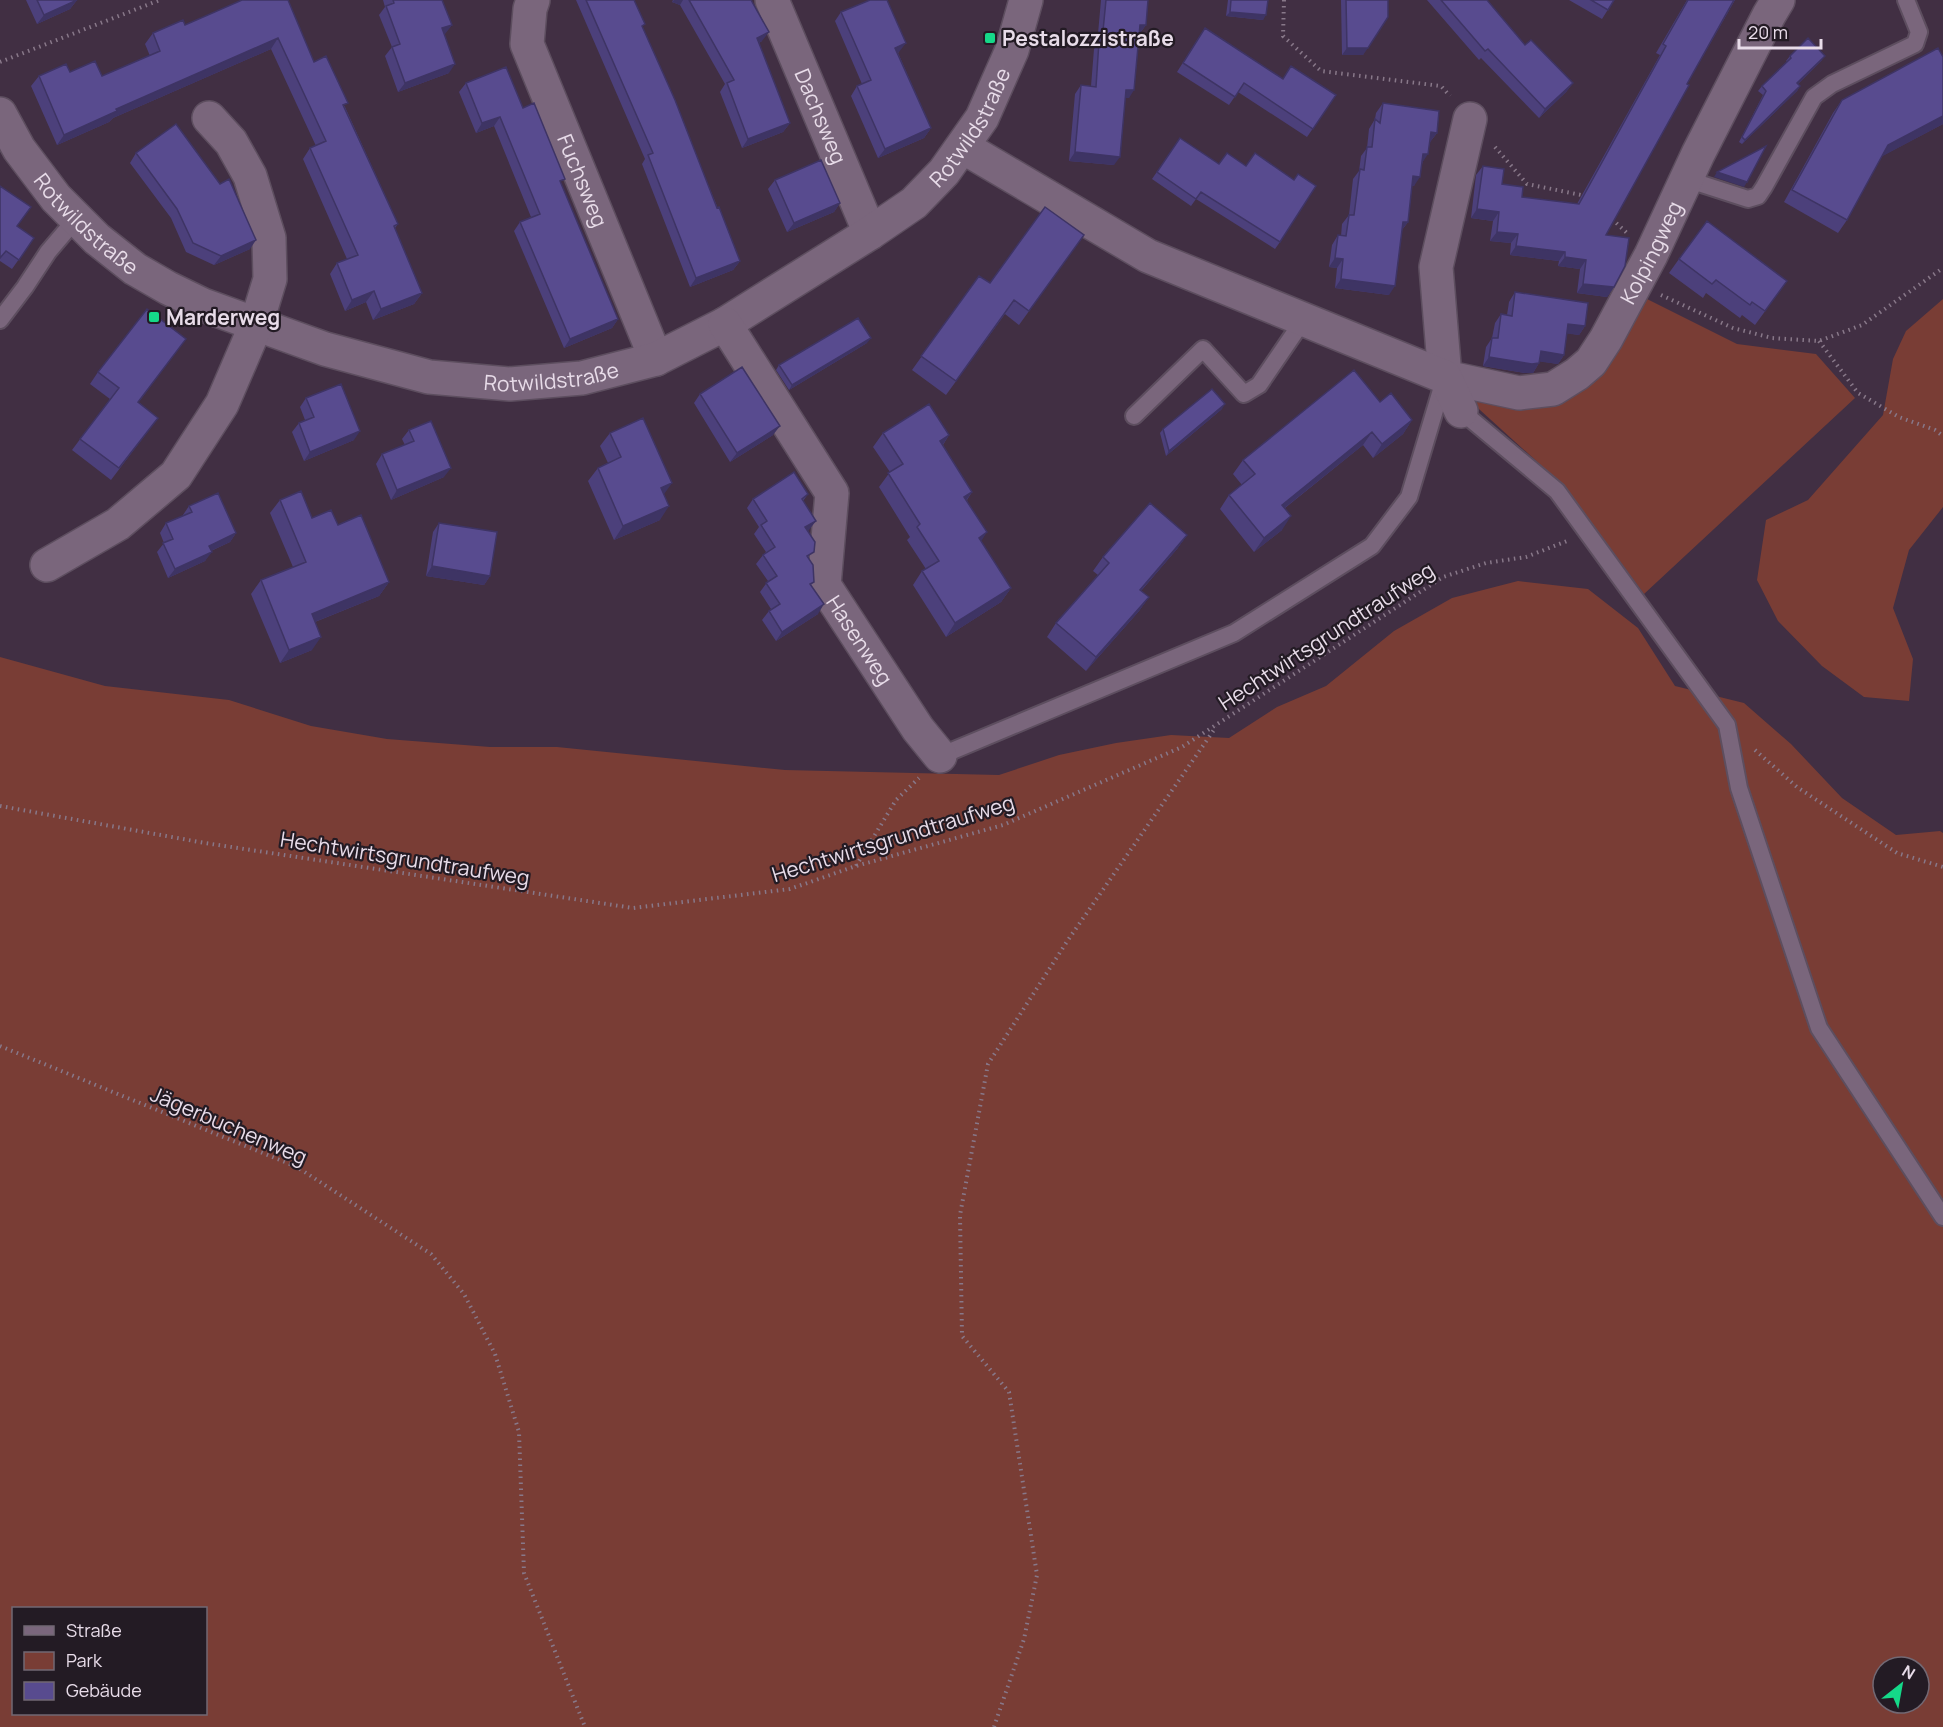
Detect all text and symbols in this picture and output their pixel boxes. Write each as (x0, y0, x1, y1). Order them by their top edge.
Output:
scale bar (1739, 12, 1822, 50)
text: 20 m (1748, 20, 1788, 44)
place label: Pestalozzistraße (1002, 24, 1174, 52)
marker: Pestalozzistraße (983, 31, 997, 45)
street label: Rotwildstraße (923, 63, 1017, 193)
street label: Dachsweg (788, 64, 853, 168)
street label: Fuchsweg (551, 130, 614, 231)
street label: Rotwildstraße (28, 167, 145, 281)
street label: Kolpingweg (1613, 196, 1688, 309)
place label: Marderweg (166, 303, 280, 331)
marker: Marderweg (147, 310, 161, 324)
street label: Rotwildstraße (483, 355, 622, 398)
street label: Hechtwirtsgrundtraufweg (1213, 556, 1439, 716)
street label: Hasenweg (820, 590, 899, 690)
street label: Hechtwirtsgrundtraufweg (768, 788, 1018, 888)
street label: Hechtwirtsgrundtraufweg (278, 824, 532, 892)
street label: Jägerbuchenweg (146, 1079, 312, 1171)
legend (12, 1607, 207, 1715)
text: Straße (66, 1618, 122, 1642)
text: Park (66, 1648, 103, 1672)
north arrow (1871, 1655, 1931, 1715)
text: N (1898, 1660, 1919, 1685)
text: Gebäude (66, 1678, 142, 1702)

